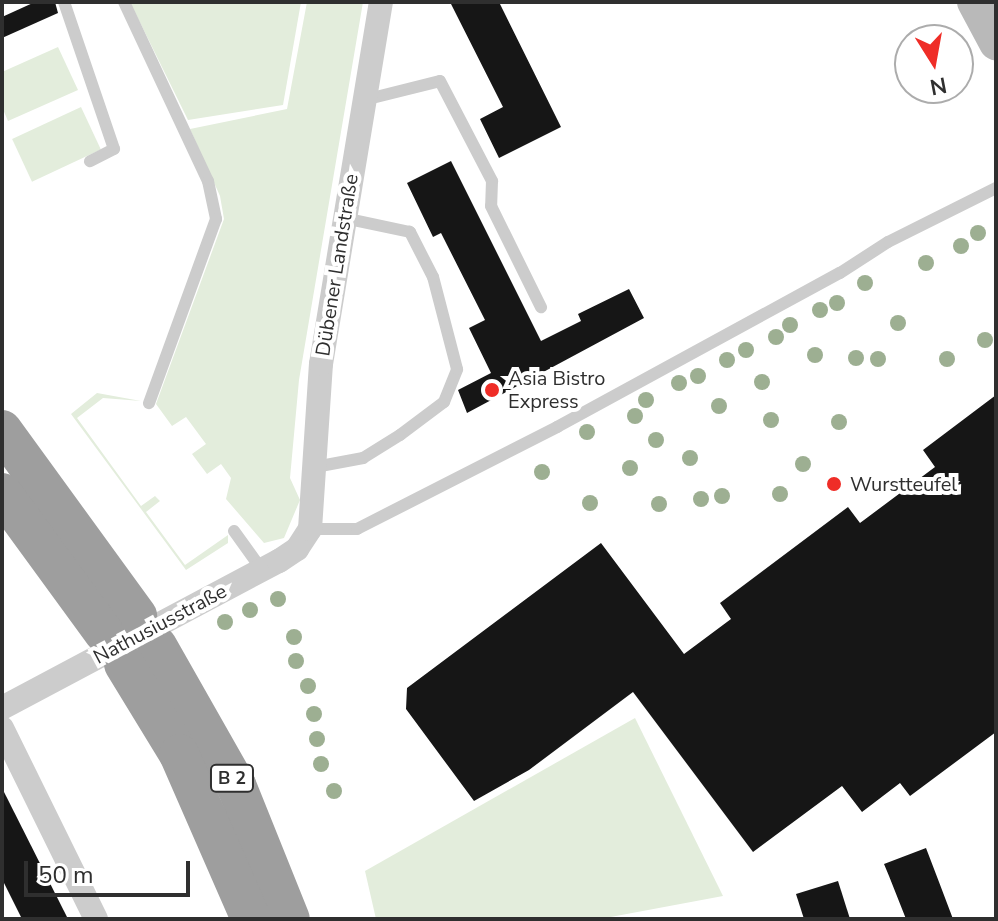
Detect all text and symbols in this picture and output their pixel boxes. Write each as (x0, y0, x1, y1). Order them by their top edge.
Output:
north arrow (894, 24, 974, 104)
text: N (927, 69, 949, 102)
street label: Dübener Landstraße (311, 172, 363, 358)
place label: Asia Bistro Express (508, 366, 605, 413)
marker: Asia Bistro Express (483, 381, 501, 399)
place label: Wurstteufel (850, 472, 957, 496)
marker: Wurstteufel (825, 475, 843, 493)
street label: Nathusiusstraße (89, 579, 231, 669)
road number: B 2 (208, 764, 256, 792)
scale bar (28, 845, 194, 895)
text: 50 m (38, 859, 94, 891)

